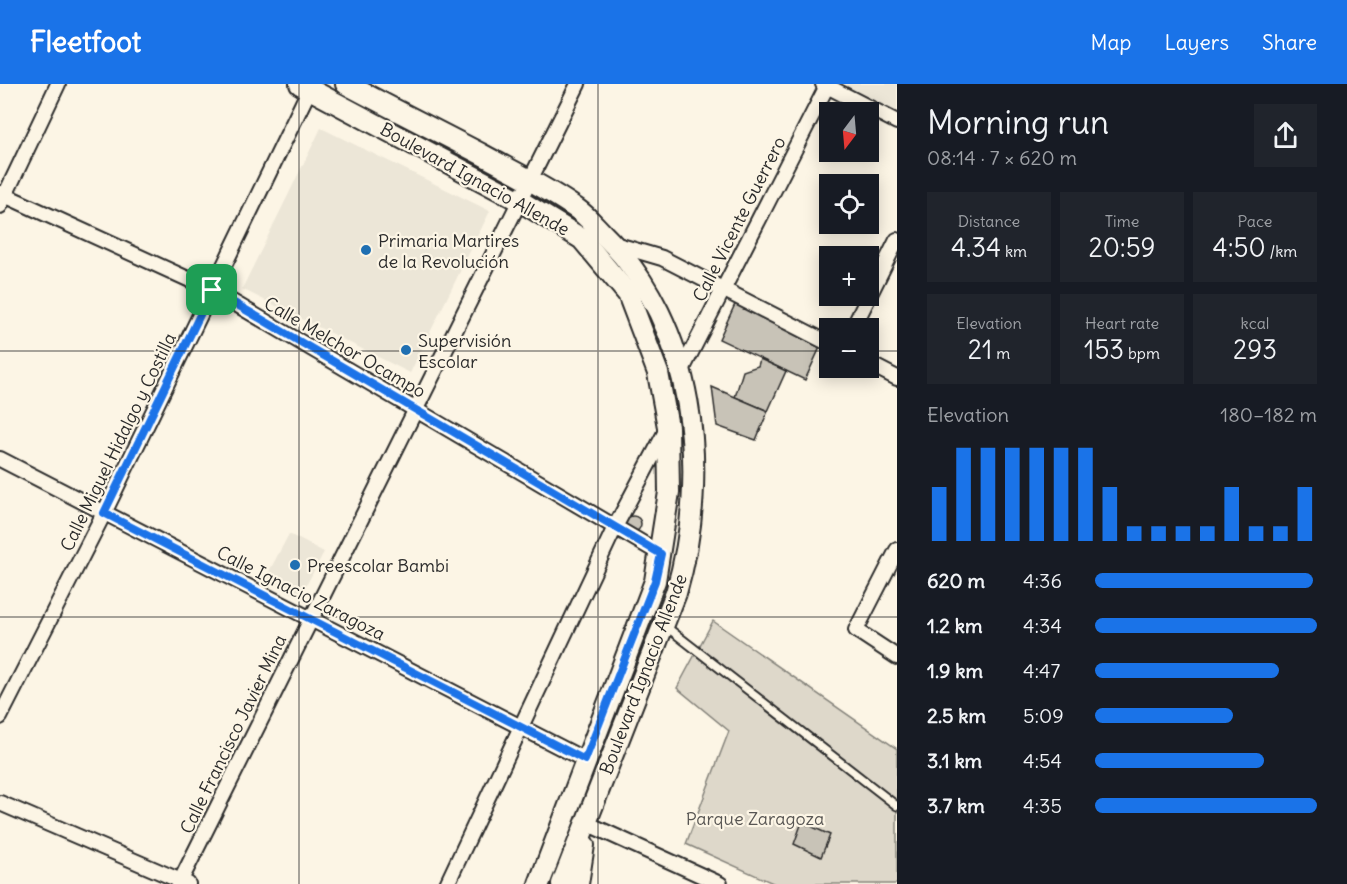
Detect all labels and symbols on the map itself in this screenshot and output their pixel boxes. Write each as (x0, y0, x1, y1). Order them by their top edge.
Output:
north arrow (819, 102, 879, 162)
street label: Boulevard Ignacio Allende (376, 117, 574, 241)
street label: Calle Vicente Guerrero (687, 133, 791, 305)
place label: Primaria Martires de la Revolución (378, 229, 519, 273)
marker: Primaria Martires de la Revolución (359, 243, 373, 257)
pin (186, 264, 237, 315)
street label: Calle Melchor Ocampo (260, 291, 430, 403)
street label: Calle Miguel Hidalgo y Costilla (55, 329, 181, 555)
place label: Supervisión Escolar (418, 329, 511, 373)
marker: Supervisión Escolar (399, 343, 413, 357)
street label: Calle Ignacio Zaragoza (213, 541, 389, 645)
place label: Preescolar Bambi (307, 554, 449, 577)
marker: Preescolar Bambi (288, 558, 302, 572)
street label: Boulevard Ignacio Allende (594, 571, 692, 777)
street label: Calle Francisco Javier Mina (175, 631, 291, 837)
park label: Parque Zaragoza (686, 807, 824, 830)

